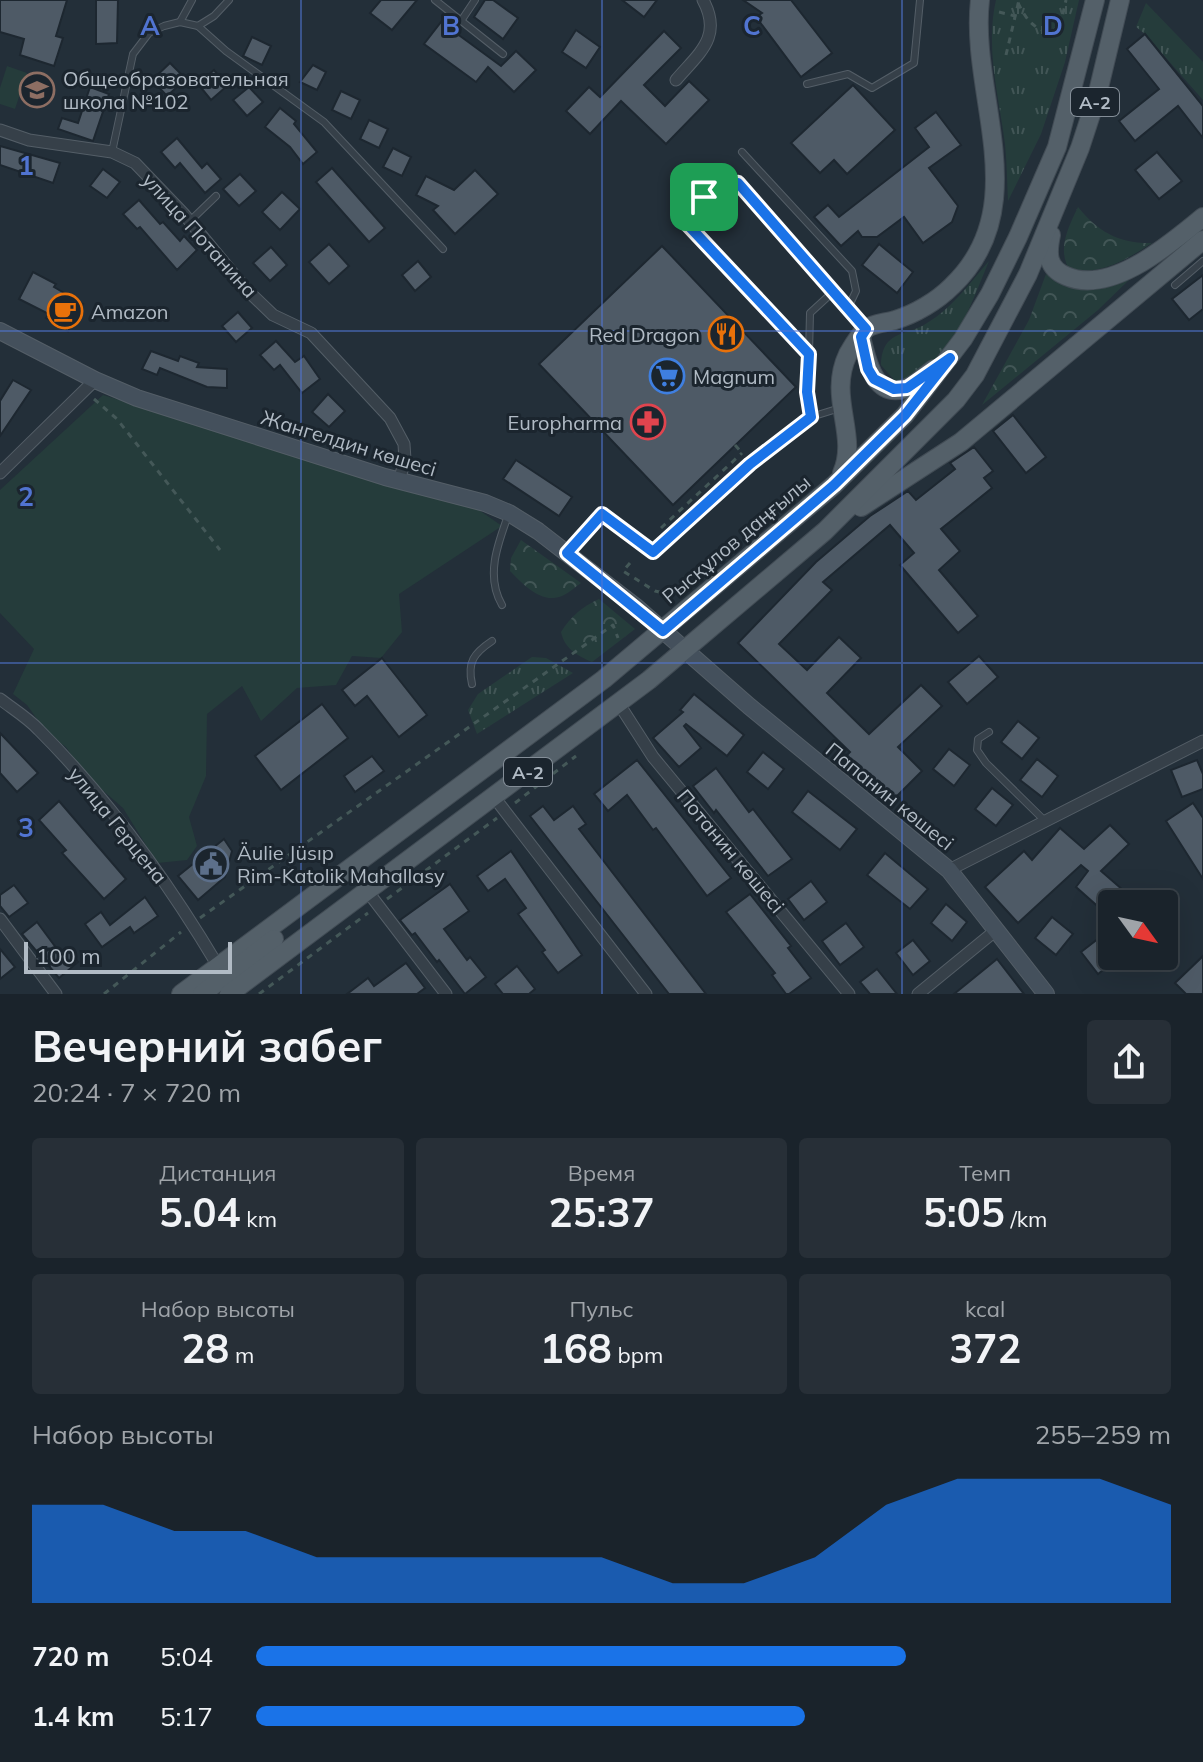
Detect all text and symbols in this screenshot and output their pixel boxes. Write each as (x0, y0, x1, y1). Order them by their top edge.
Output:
text: A (140, 9, 160, 42)
text: B (442, 9, 460, 42)
text: C (743, 9, 761, 42)
text: D (1043, 9, 1063, 42)
place label: Общеобразовательная школа №102 (63, 66, 289, 114)
school or university icon: Общеобразовательная школа №102 (18, 71, 56, 109)
road number: A-2 (1071, 88, 1119, 116)
text: 1 (18, 149, 34, 182)
pin (670, 163, 738, 231)
street label: улица Потанина (137, 167, 263, 303)
icon: arrive (682, 175, 726, 219)
cafe icon: Amazon (46, 292, 84, 330)
place label: Amazon (91, 299, 169, 324)
restaurant icon: Red Dragon (707, 315, 745, 353)
place label: Red Dragon (589, 322, 700, 347)
supermarket icon: Magnum (648, 357, 686, 395)
place label: Magnum (693, 364, 775, 389)
pharmacy icon: Europharma (629, 403, 667, 441)
street label: Жангелдин көшесі (258, 404, 440, 482)
place label: Europharma (508, 410, 622, 435)
street label: Рысқұлов даңғылы (657, 469, 815, 609)
text: 2 (18, 480, 34, 513)
street label: Папанин көшесі (821, 737, 959, 855)
road number: A-2 (504, 758, 552, 786)
street label: улица Герцена (63, 762, 173, 888)
street label: Потанин көшесі (672, 784, 790, 918)
text: 3 (18, 811, 34, 844)
place label: Äulie Jüsıp Rim-Katolik Mahallasy (237, 840, 445, 888)
public building icon: Äulie Jüsıp Rim-Katolik Mahallasy (192, 845, 230, 883)
north arrow (1098, 890, 1178, 970)
map controls (1098, 890, 1178, 970)
scale bar (24, 938, 232, 974)
text: 100 m (36, 942, 101, 970)
text: Вечерний забег (32, 1018, 382, 1073)
button: share (1087, 1020, 1171, 1104)
text: 20:24 · 7 × 720 m (32, 1076, 241, 1109)
text: Дистанция (159, 1159, 276, 1187)
text: Время (568, 1159, 635, 1187)
text: Темп (959, 1159, 1011, 1187)
text: 5.04 (159, 1187, 241, 1237)
text: 25:37 (549, 1187, 654, 1237)
text: 5:05 (923, 1187, 1005, 1237)
text: km (241, 1205, 277, 1233)
text: /km (1005, 1205, 1047, 1233)
text: Набор высоты (141, 1295, 295, 1323)
text: Пульс (569, 1295, 634, 1323)
text: kcal (965, 1295, 1005, 1323)
text: 28 (181, 1323, 229, 1373)
text: 168 (540, 1323, 612, 1373)
text: 372 (949, 1323, 1021, 1373)
text: m (229, 1341, 254, 1369)
text: bpm (612, 1341, 663, 1369)
text: Набор высоты (32, 1418, 214, 1451)
text: 255–259 m (1035, 1418, 1171, 1451)
text: 720 m (32, 1640, 109, 1673)
text: 5:04 (160, 1640, 213, 1673)
text: 1.4 km (32, 1700, 115, 1733)
text: 5:17 (160, 1700, 213, 1733)

